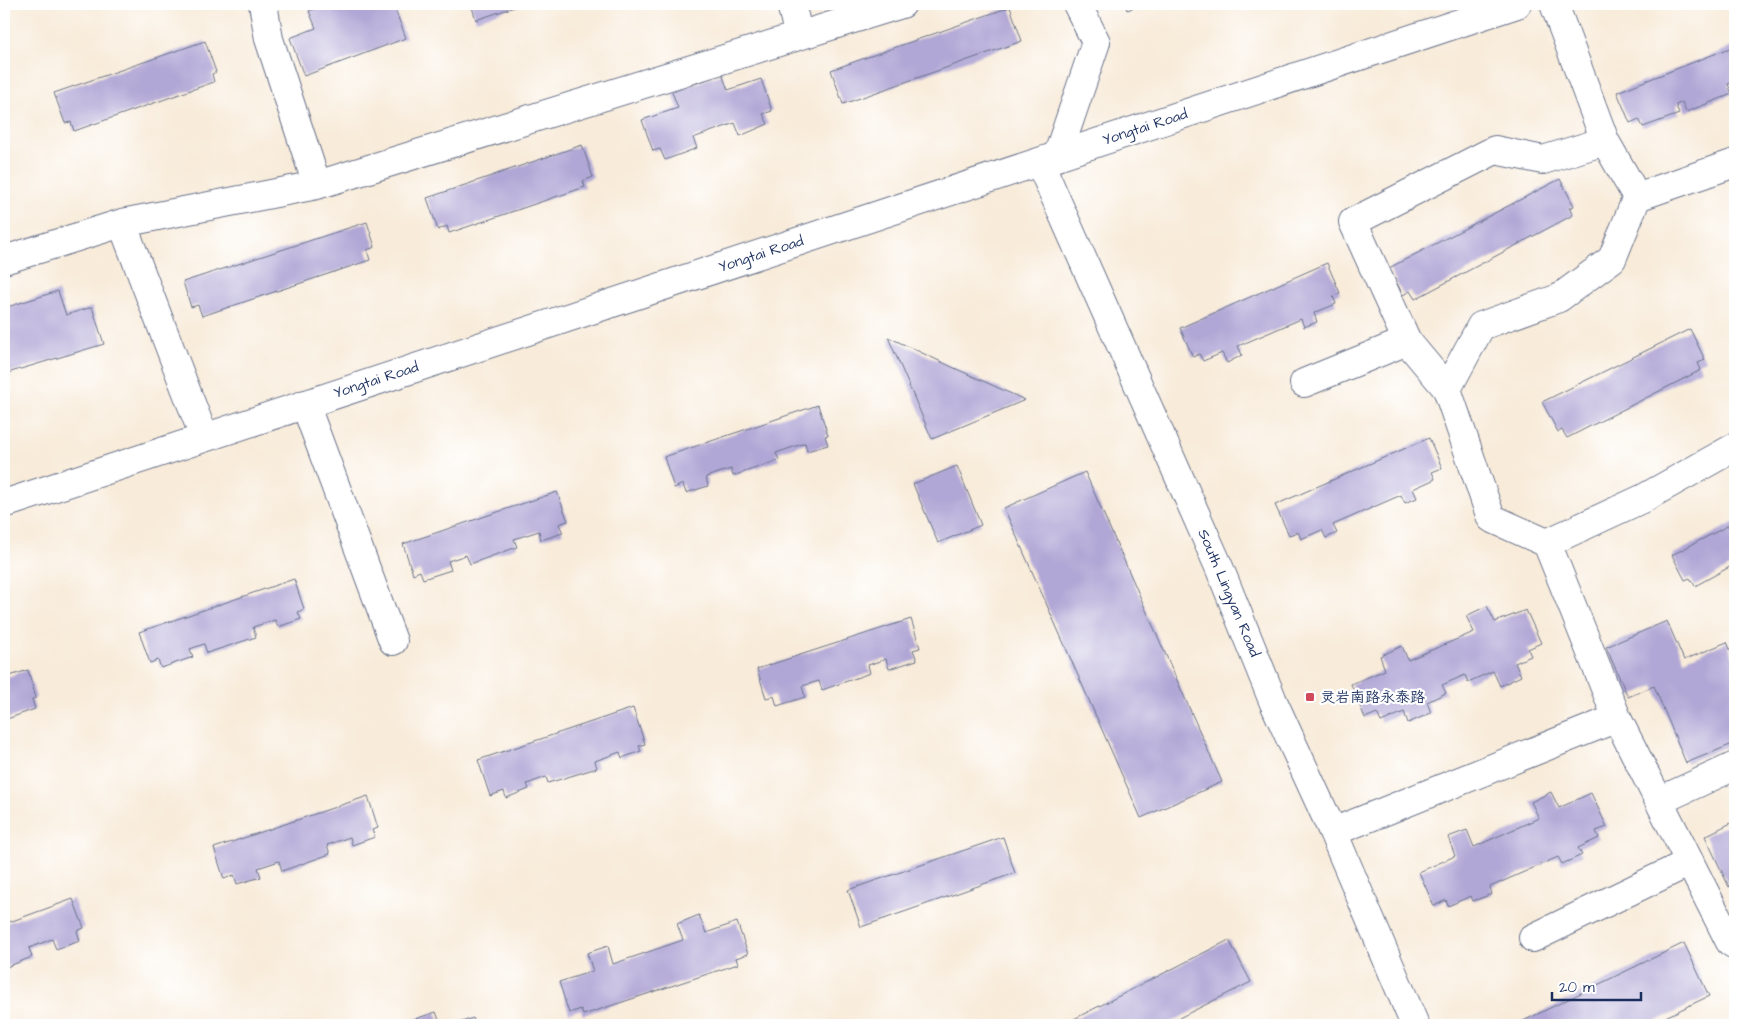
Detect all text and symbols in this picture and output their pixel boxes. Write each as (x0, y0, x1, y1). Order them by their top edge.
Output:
street label: Yongtai Road (1100, 103, 1191, 152)
street label: Yongtai Road (716, 230, 807, 279)
street label: Yongtai Road (331, 356, 422, 405)
street label: South Lingyan Road (1192, 526, 1266, 661)
place label: 灵岩南路永泰路 (1320, 687, 1425, 708)
marker: 灵岩南路永泰路 (1304, 691, 1316, 703)
scale bar (1552, 969, 1640, 1001)
text: 20 m (1559, 977, 1595, 998)

